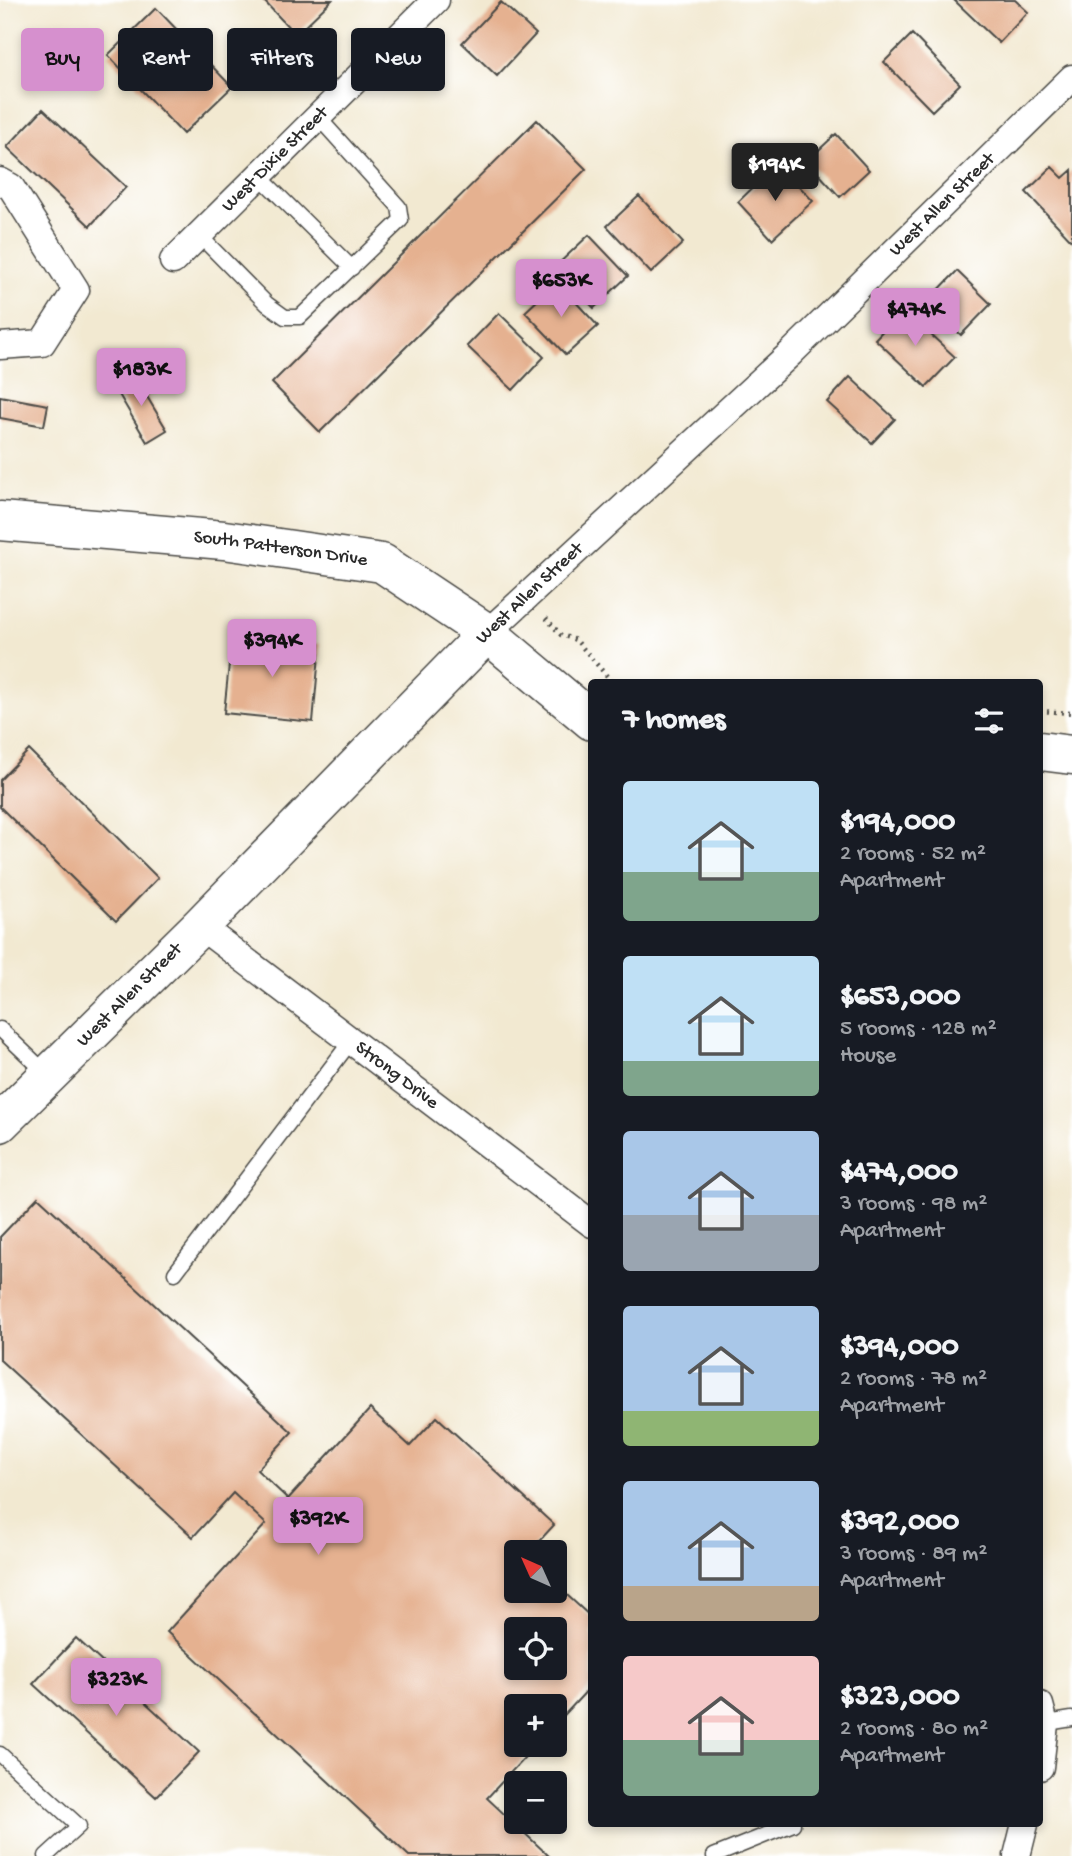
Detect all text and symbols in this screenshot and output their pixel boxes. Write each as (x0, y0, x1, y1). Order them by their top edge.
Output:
chip: Buy (21, 28, 104, 91)
chip: Rent (118, 28, 213, 91)
chip: Filters (227, 28, 337, 91)
chip: New (351, 28, 445, 91)
street label: West Dixie Street (217, 100, 335, 217)
pin: $194K (726, 144, 824, 203)
street label: West Allen Street (885, 147, 1002, 262)
text: $194K (748, 152, 802, 179)
pin: $653K (512, 260, 610, 319)
text: $653K (532, 268, 590, 295)
pin: $474K (866, 288, 964, 348)
text: $474K (887, 297, 943, 324)
pin: $183K (92, 348, 190, 408)
text: $183K (113, 357, 169, 384)
street label: South Patterson Drive (193, 526, 369, 572)
street label: West Allen Street (471, 537, 590, 650)
pin: $394K (223, 620, 321, 679)
text: $394K (243, 628, 301, 655)
icon: filters (970, 702, 1008, 740)
text: 7 homes (623, 704, 725, 739)
text: $194,000 (840, 806, 955, 841)
icon: home (679, 809, 763, 893)
text: 2 rooms · 52 m² (840, 841, 986, 868)
text: Apartment (840, 868, 944, 895)
street label: West Allen Street (72, 937, 189, 1052)
text: $653,000 (840, 981, 961, 1016)
icon: home (679, 984, 763, 1068)
text: 5 rooms · 128 m² (840, 1016, 997, 1043)
street label: Strong Drive (350, 1036, 443, 1115)
text: House (840, 1043, 896, 1070)
text: $474,000 (840, 1156, 958, 1191)
icon: home (679, 1159, 763, 1243)
text: 3 rooms · 98 m² (840, 1191, 987, 1218)
text: Apartment (840, 1218, 944, 1245)
text: $394,000 (840, 1331, 959, 1366)
icon: home (679, 1334, 763, 1418)
text: 2 rooms · 78 m² (840, 1366, 987, 1393)
text: Apartment (840, 1393, 944, 1420)
pin: $392K (269, 1498, 367, 1557)
text: $392K (289, 1506, 347, 1533)
text: $392,000 (840, 1506, 959, 1541)
icon: home (679, 1509, 763, 1593)
north arrow (504, 1540, 567, 1603)
map controls (504, 1540, 567, 1834)
text: 3 rooms · 89 m² (840, 1541, 987, 1568)
text: Apartment (840, 1568, 944, 1595)
button: locate (504, 1617, 567, 1680)
pin: $323K (67, 1658, 165, 1718)
text: $323K (87, 1667, 145, 1694)
text: $323,000 (840, 1681, 960, 1716)
icon: home (679, 1684, 763, 1768)
button: + (504, 1694, 567, 1757)
text: 2 rooms · 80 m² (840, 1716, 988, 1743)
text: Apartment (840, 1743, 944, 1770)
button: − (504, 1771, 567, 1834)

